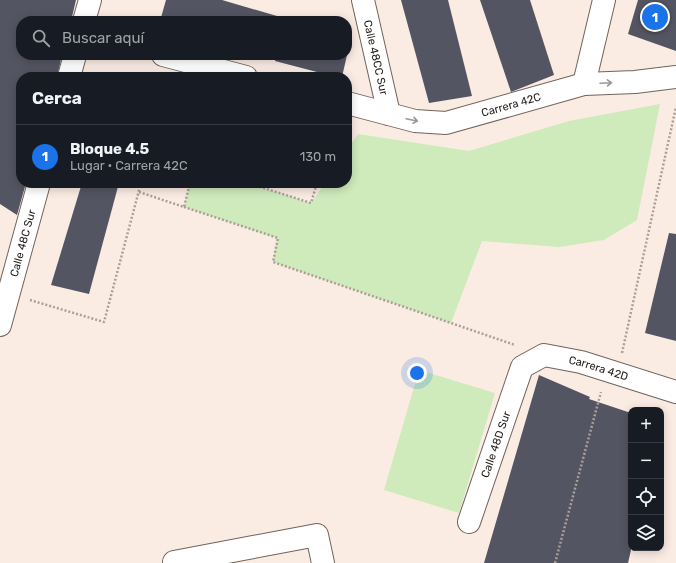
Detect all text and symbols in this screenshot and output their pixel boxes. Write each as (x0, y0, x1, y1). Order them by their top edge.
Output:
pin: 1 (642, 2, 668, 32)
search box (16, 16, 352, 60)
street label: Calle 48CC Sur (361, 19, 391, 97)
icon: search (30, 27, 52, 49)
text: Buscar aquí (62, 29, 144, 47)
one-way arrow (599, 79, 612, 87)
text: Cerca (32, 88, 82, 108)
street label: Carrera 42C (480, 90, 542, 119)
one-way arrow (405, 116, 418, 124)
text: Bloque 4.5 (70, 140, 149, 158)
text: 1 (42, 149, 48, 164)
text: 130 m (300, 149, 336, 164)
text: Lugar · Carrera 42C (70, 158, 188, 173)
street label: Calle 48C Sur (7, 207, 38, 278)
street label: Carrera 42D (568, 353, 630, 383)
your location (407, 363, 427, 383)
map controls (628, 407, 664, 551)
button: + (628, 407, 664, 443)
street label: Calle 48D Sur (478, 409, 513, 479)
button: − (628, 443, 664, 479)
button: locate (628, 479, 664, 515)
button: layers (628, 515, 664, 551)

